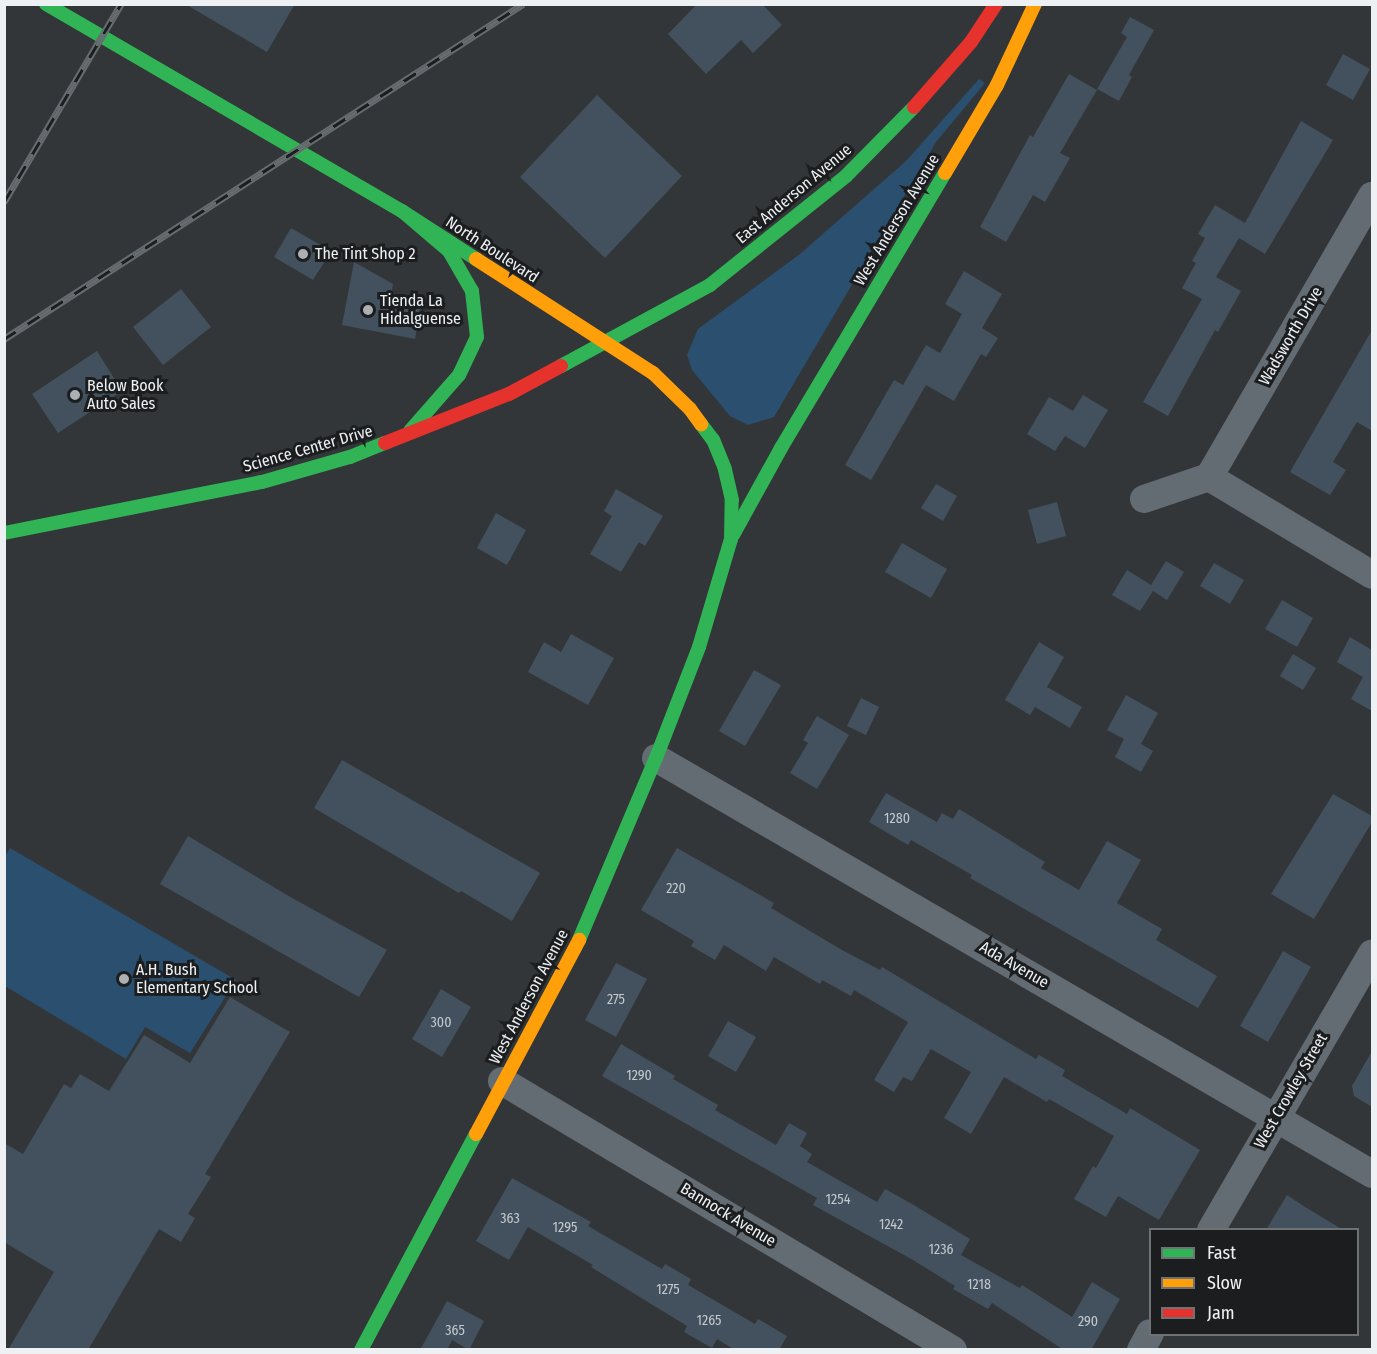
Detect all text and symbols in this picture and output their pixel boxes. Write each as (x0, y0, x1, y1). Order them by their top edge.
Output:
street label: East Anderson Avenue (732, 140, 856, 248)
street label: West Anderson Avenue (850, 151, 944, 289)
street label: North Boulevard (442, 213, 542, 287)
place label: The Tint Shop 2 (315, 244, 415, 264)
marker: The Tint Shop 2 (296, 247, 310, 261)
street label: Wadsworth Drive (1255, 283, 1327, 389)
place label: Tienda La Hidalguense (380, 291, 461, 329)
marker: Tienda La Hidalguense (361, 303, 375, 317)
place label: Below Book Auto Sales (87, 376, 163, 414)
marker: Below Book Auto Sales (68, 388, 82, 402)
street label: Science Center Drive (241, 421, 375, 477)
house number: 1280 (884, 811, 910, 827)
house number: 220 (666, 881, 686, 897)
street label: West Anderson Avenue (485, 926, 573, 1068)
street label: Ada Avenue (976, 938, 1052, 992)
place label: A.H. Bush Elementary School (136, 960, 258, 998)
marker: A.H. Bush Elementary School (117, 972, 131, 986)
house number: 275 (607, 992, 625, 1008)
house number: 300 (431, 1015, 451, 1031)
street label: West Crowley Street (1250, 1030, 1332, 1152)
house number: 1290 (626, 1068, 652, 1084)
street label: Bannock Avenue (677, 1179, 779, 1251)
house number: 1254 (826, 1192, 850, 1208)
house number: 363 (500, 1211, 520, 1227)
house number: 1242 (879, 1217, 903, 1233)
house number: 1295 (553, 1220, 577, 1236)
legend (1149, 1228, 1359, 1336)
house number: 1236 (929, 1242, 953, 1258)
text: Fast (1207, 1242, 1236, 1264)
text: Slow (1207, 1272, 1242, 1294)
house number: 1218 (967, 1277, 991, 1293)
house number: 1275 (656, 1282, 680, 1298)
text: Jam (1207, 1302, 1235, 1324)
house number: 1265 (697, 1313, 721, 1329)
house number: 290 (1078, 1314, 1098, 1330)
house number: 365 (445, 1323, 465, 1339)

